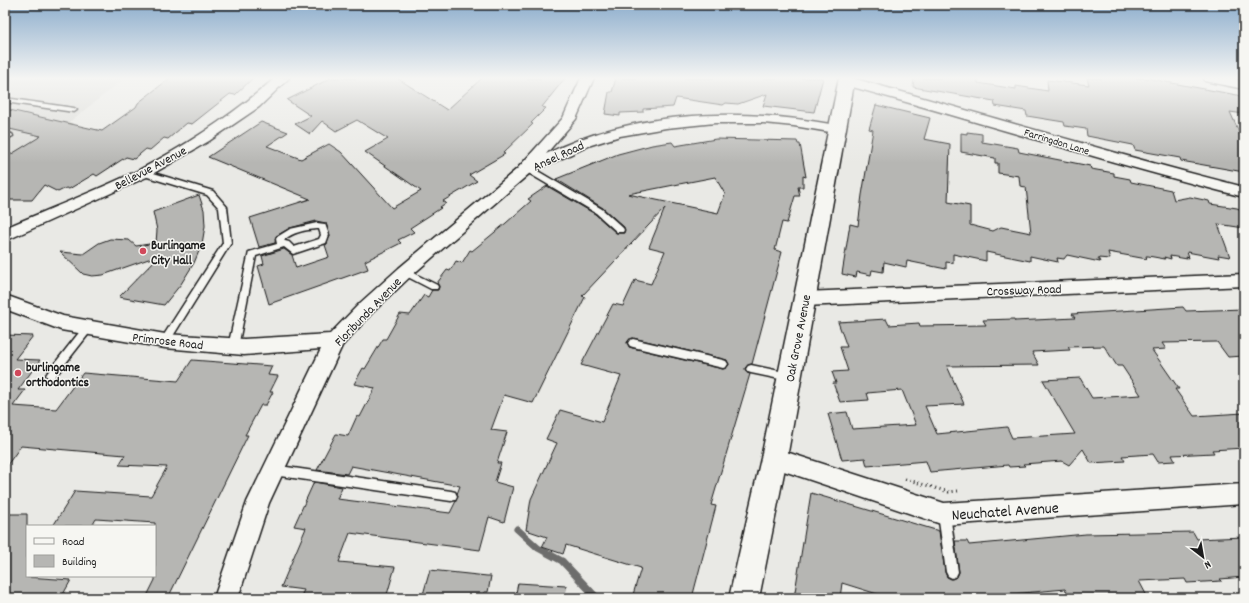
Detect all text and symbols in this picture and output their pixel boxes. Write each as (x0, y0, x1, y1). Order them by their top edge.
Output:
street label: Farringdon Lane (1022, 125, 1091, 160)
street label: Ansel Road (530, 137, 588, 177)
street label: Bellevue Avenue (112, 142, 191, 196)
place label: Burlingame City Hall (151, 237, 206, 271)
marker: Burlingame City Hall (138, 246, 148, 256)
street label: Floribunda Avenue (331, 274, 407, 352)
street label: Crossway Road (986, 281, 1062, 302)
street label: Oak Grove Avenue (782, 293, 817, 384)
street label: Primrose Road (131, 329, 204, 356)
place label: burlingame orthodontics (26, 359, 89, 393)
marker: burlingame orthodontics (13, 368, 23, 378)
street label: Neuchatel Avenue (951, 497, 1059, 528)
legend (26, 525, 156, 577)
text: Road (62, 534, 84, 551)
north arrow (1183, 537, 1223, 577)
text: Building (62, 554, 97, 571)
text: N (1200, 556, 1214, 572)

